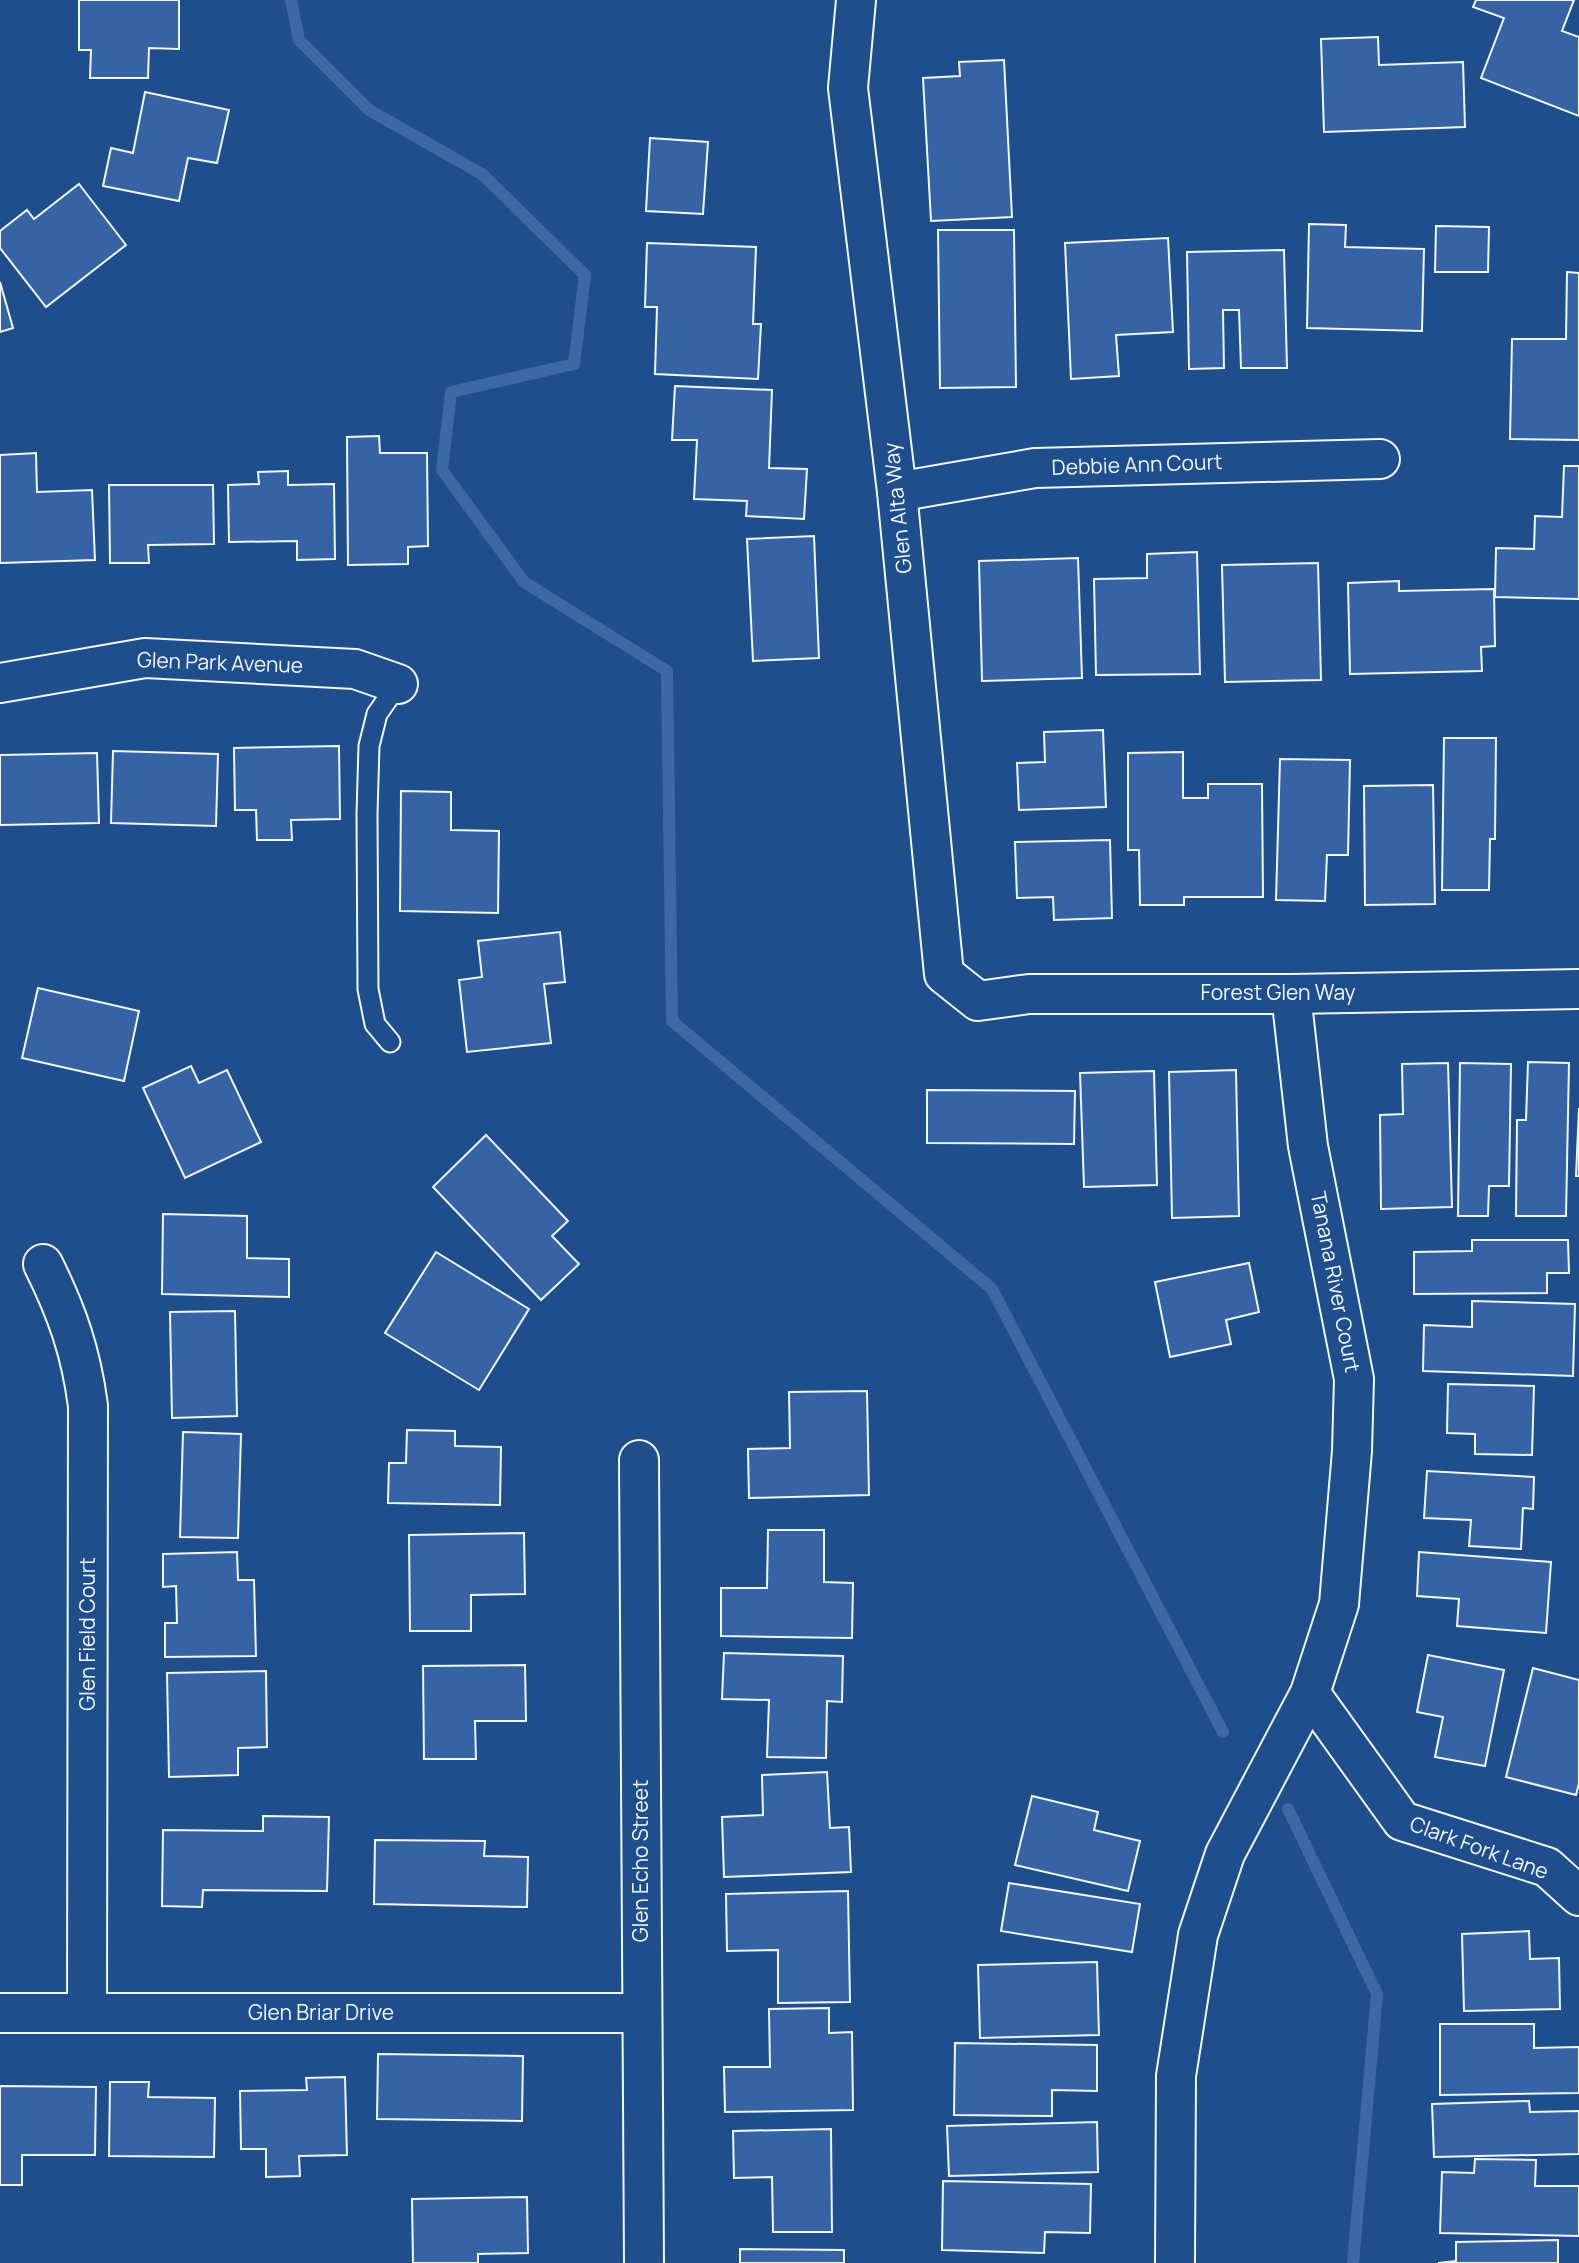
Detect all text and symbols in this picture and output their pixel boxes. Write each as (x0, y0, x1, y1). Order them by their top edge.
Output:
street label: Glen Alta Way (876, 441, 918, 575)
street label: Debbie Ann Court (1051, 447, 1223, 481)
street label: Glen Park Avenue (136, 645, 304, 679)
street label: Forest Glen Way (1200, 978, 1356, 1006)
street label: Tanana River Court (1305, 1189, 1367, 1375)
street label: Glen Field Court (73, 1557, 101, 1711)
street label: Glen Echo Street (626, 1780, 654, 1942)
street label: Clark Fork Lane (1406, 1809, 1553, 1885)
street label: Glen Briar Drive (248, 1998, 394, 2026)

